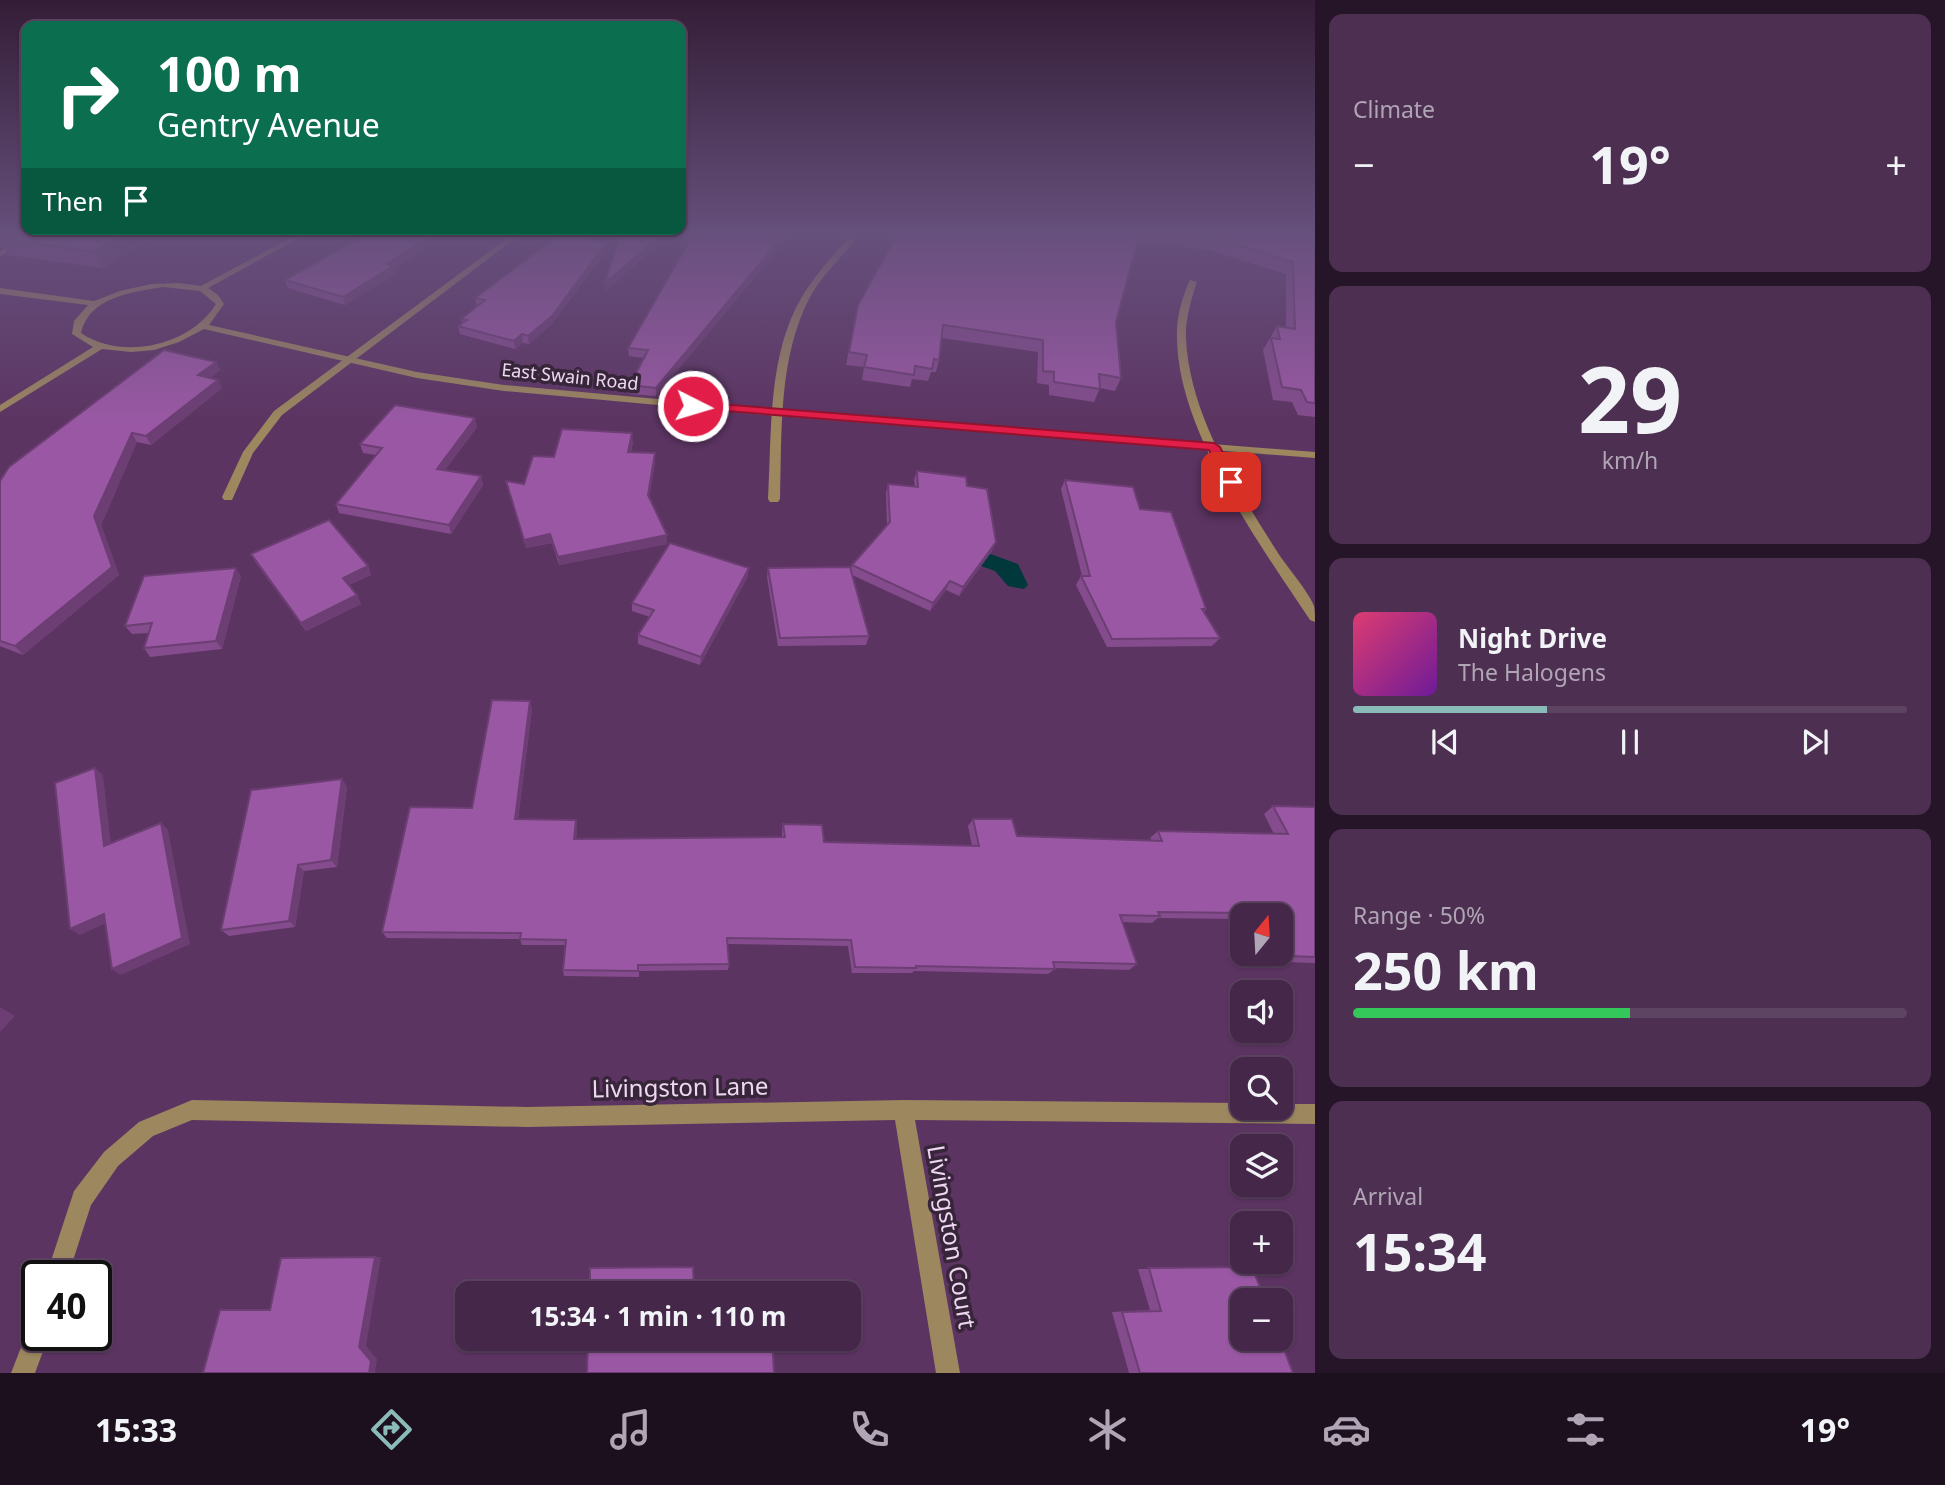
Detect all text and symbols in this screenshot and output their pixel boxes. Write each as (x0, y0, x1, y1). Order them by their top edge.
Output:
text: 100 m (157, 40, 302, 106)
icon: right (42, 49, 133, 140)
text: Climate (1353, 93, 1435, 125)
text: Gentry Avenue (157, 103, 380, 146)
text: 19° (1589, 128, 1671, 199)
text: − (1353, 138, 1375, 190)
text: + (1885, 138, 1907, 190)
icon: arrive (117, 182, 155, 220)
text: Then (42, 183, 103, 219)
text: 29 (1578, 336, 1682, 460)
street label: East Swain Road (500, 357, 640, 395)
position arrow (656, 369, 730, 443)
text: km/h (1602, 444, 1658, 476)
pin (1201, 452, 1261, 512)
icon: arrive (1212, 463, 1250, 501)
text: Night Drive (1458, 620, 1607, 656)
text: The Halogens (1458, 656, 1606, 688)
icon: previous (1426, 723, 1464, 761)
icon: pause (1611, 723, 1649, 761)
icon: next (1796, 723, 1834, 761)
text: Range · 50% (1353, 899, 1485, 931)
north arrow (1230, 903, 1293, 966)
map controls (1230, 903, 1293, 1351)
text: 250 km (1353, 934, 1539, 1005)
button: sound (1230, 980, 1293, 1043)
button: search (1230, 1057, 1293, 1120)
street label: Livingston Lane (591, 1068, 769, 1105)
button: layers (1230, 1134, 1293, 1197)
street label: Livingston Court (920, 1142, 985, 1331)
text: Arrival (1353, 1180, 1423, 1212)
button: + (1230, 1211, 1293, 1274)
text: 15:34 (1353, 1215, 1487, 1286)
speed limit sign: 40 (21, 1260, 112, 1351)
button: − (1230, 1288, 1293, 1351)
text: 15:34 · 1 min · 110 m (530, 1298, 786, 1334)
icon: directions (367, 1405, 416, 1454)
icon: music (606, 1405, 655, 1454)
icon: phone (845, 1405, 894, 1454)
icon: climate (1083, 1405, 1132, 1454)
icon: car (1322, 1405, 1371, 1454)
icon: filters (1561, 1405, 1610, 1454)
text: 15:33 (95, 1408, 177, 1451)
text: 19° (1800, 1408, 1850, 1451)

